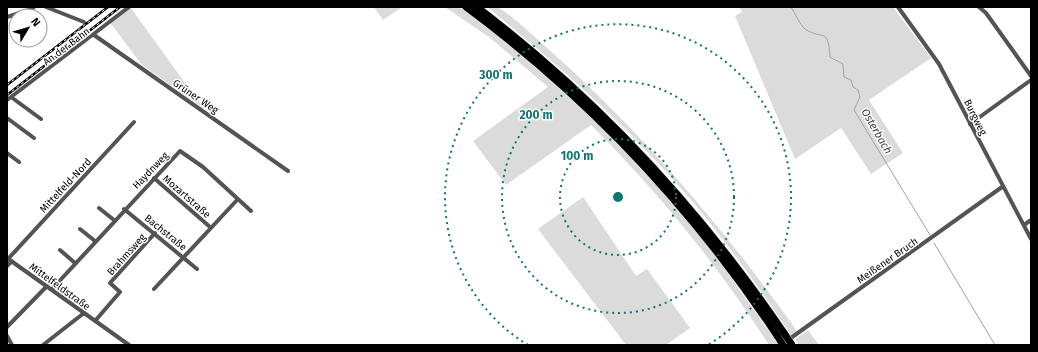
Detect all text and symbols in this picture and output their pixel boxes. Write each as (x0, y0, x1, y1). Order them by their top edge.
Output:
north arrow (8, 8, 48, 48)
text: N (28, 15, 43, 29)
street label: An der Bahn (41, 25, 92, 68)
text: 300 m (478, 68, 513, 82)
street label: Grüner Weg (170, 77, 221, 117)
street label: Burgweg (961, 98, 990, 138)
water label: Osterbach (858, 106, 895, 156)
text: 200 m (519, 108, 553, 122)
street label: Haydnweg (130, 149, 172, 192)
text: 100 m (561, 149, 593, 163)
street label: Mittelfeld-Nord (38, 156, 94, 215)
street label: Mozartstraße (160, 173, 213, 221)
centre of rings (611, 190, 625, 204)
street label: Bachstraße (142, 212, 189, 253)
street label: Brahmsweg (105, 231, 149, 278)
street label: Meißener Bruch (855, 235, 920, 286)
street label: Mittelfeldstraße (27, 261, 92, 313)

